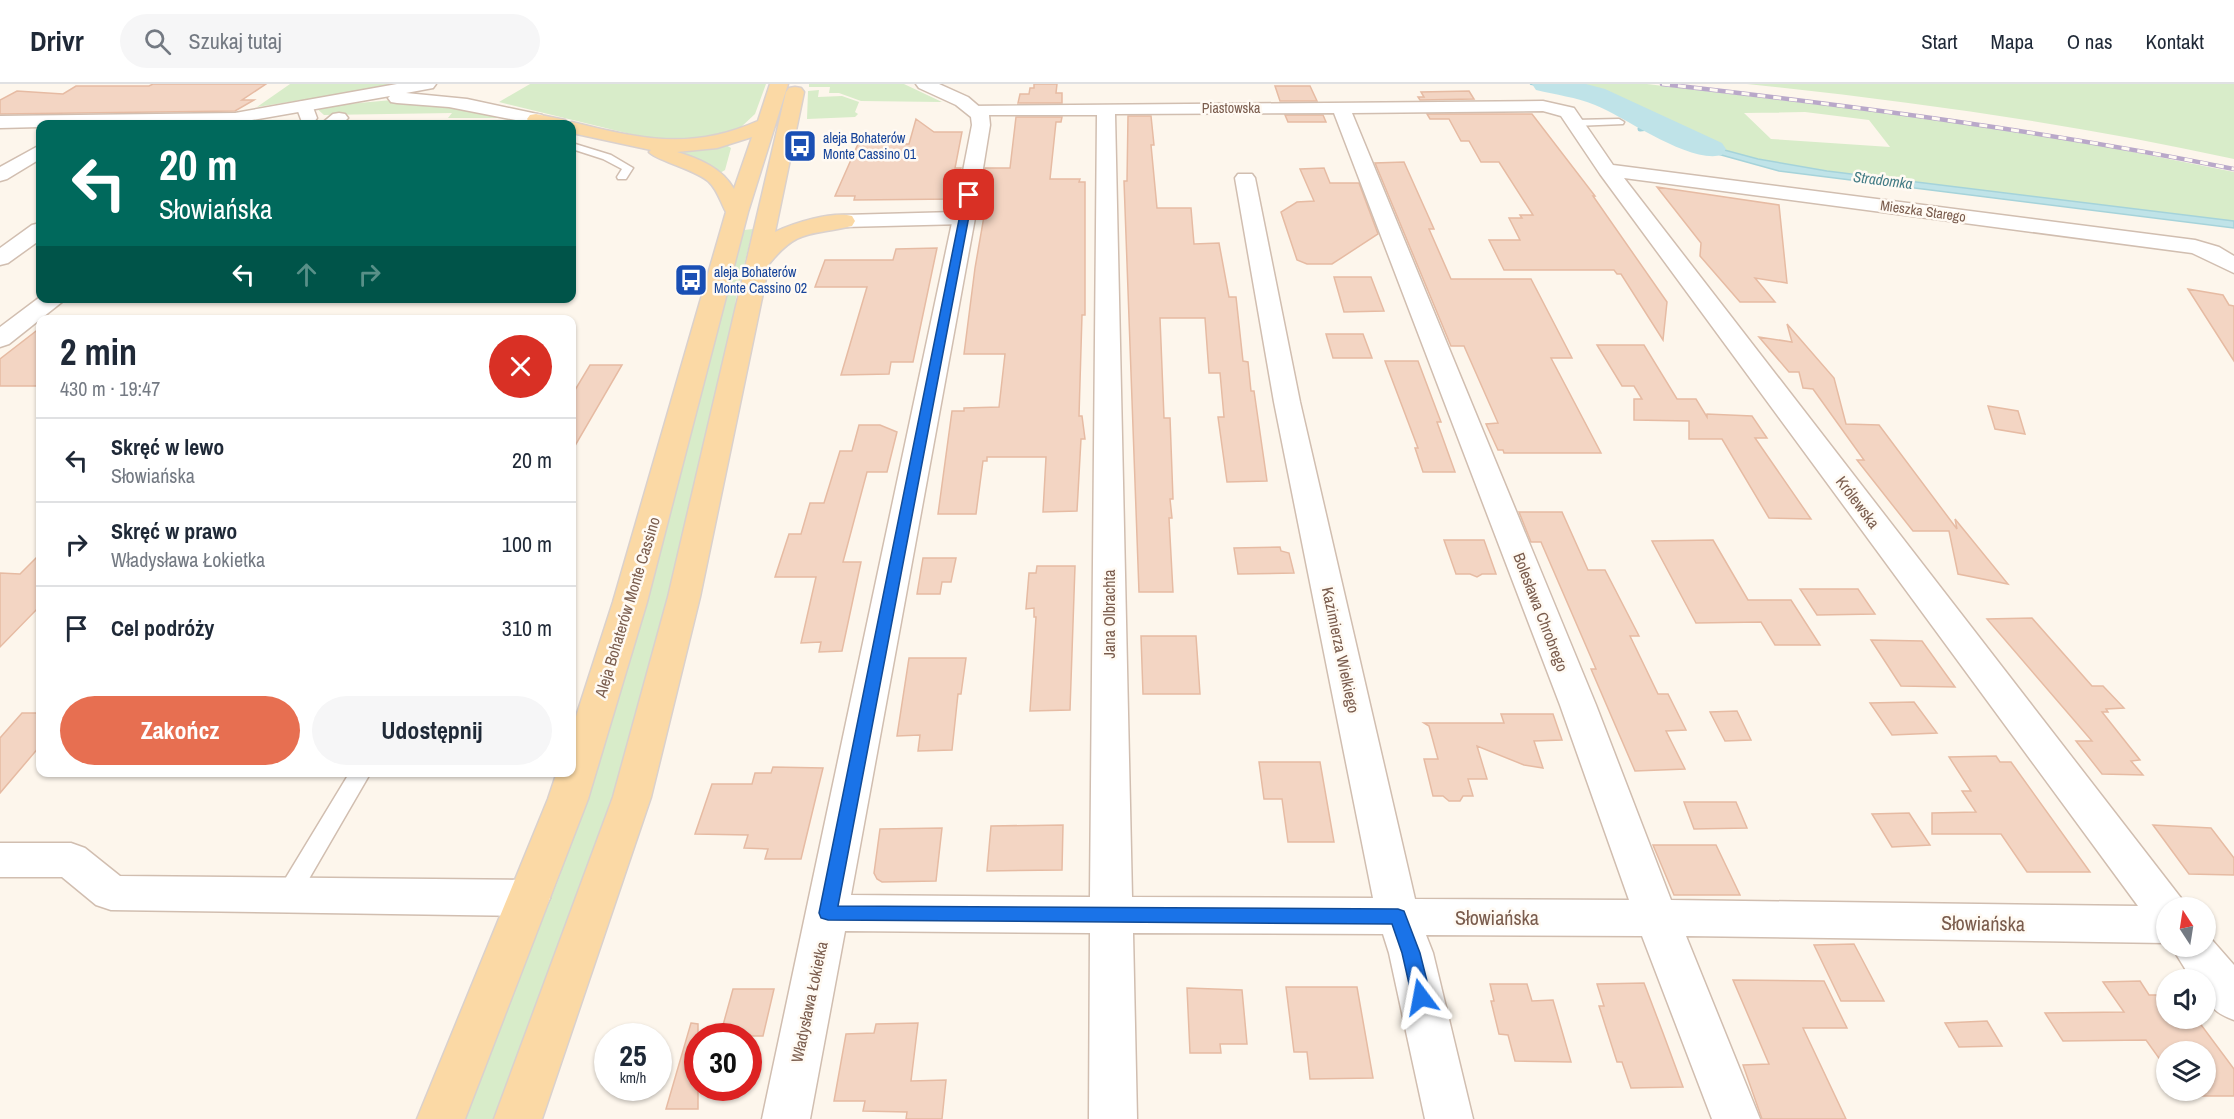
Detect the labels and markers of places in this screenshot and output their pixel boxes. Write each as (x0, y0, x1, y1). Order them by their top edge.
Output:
bus stop icon: aleja Bohaterów Monte Cassino 01 (782, 128, 818, 164)
place label: aleja Bohaterów Monte Cassino 01 (823, 129, 917, 163)
pin (943, 169, 994, 220)
bus stop icon: aleja Bohaterów Monte Cassino 02 (673, 262, 709, 298)
place label: aleja Bohaterów Monte Cassino 02 (714, 263, 807, 297)

